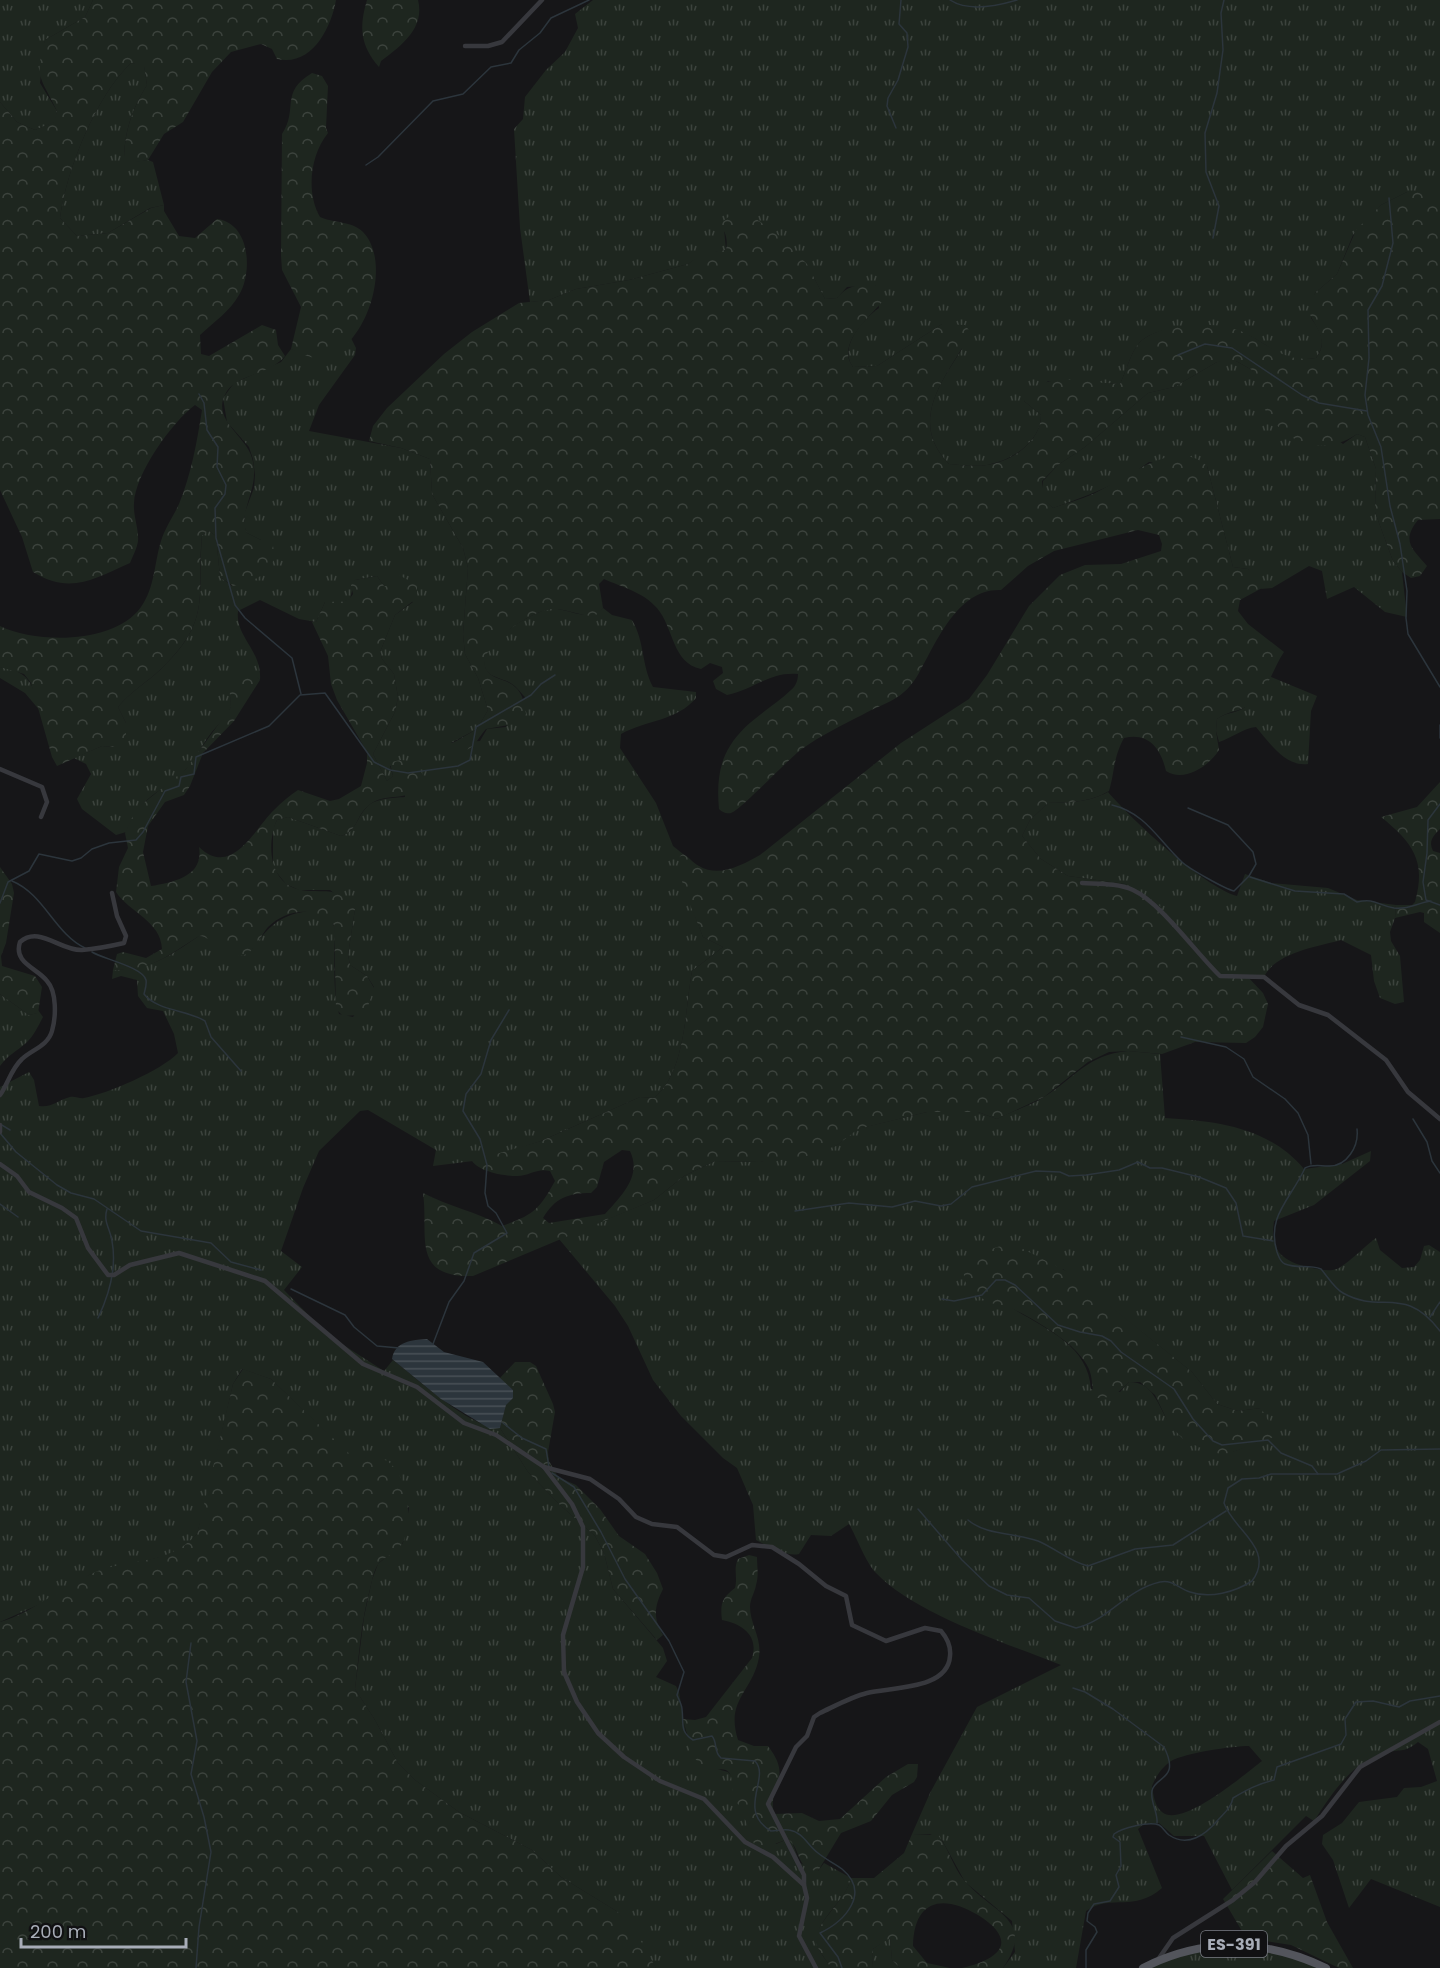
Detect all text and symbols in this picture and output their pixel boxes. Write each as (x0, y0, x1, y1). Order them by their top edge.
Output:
scale bar (21, 1911, 186, 1949)
text: 200 m (30, 1919, 86, 1944)
road number: ES-391 (1201, 1931, 1267, 1957)

